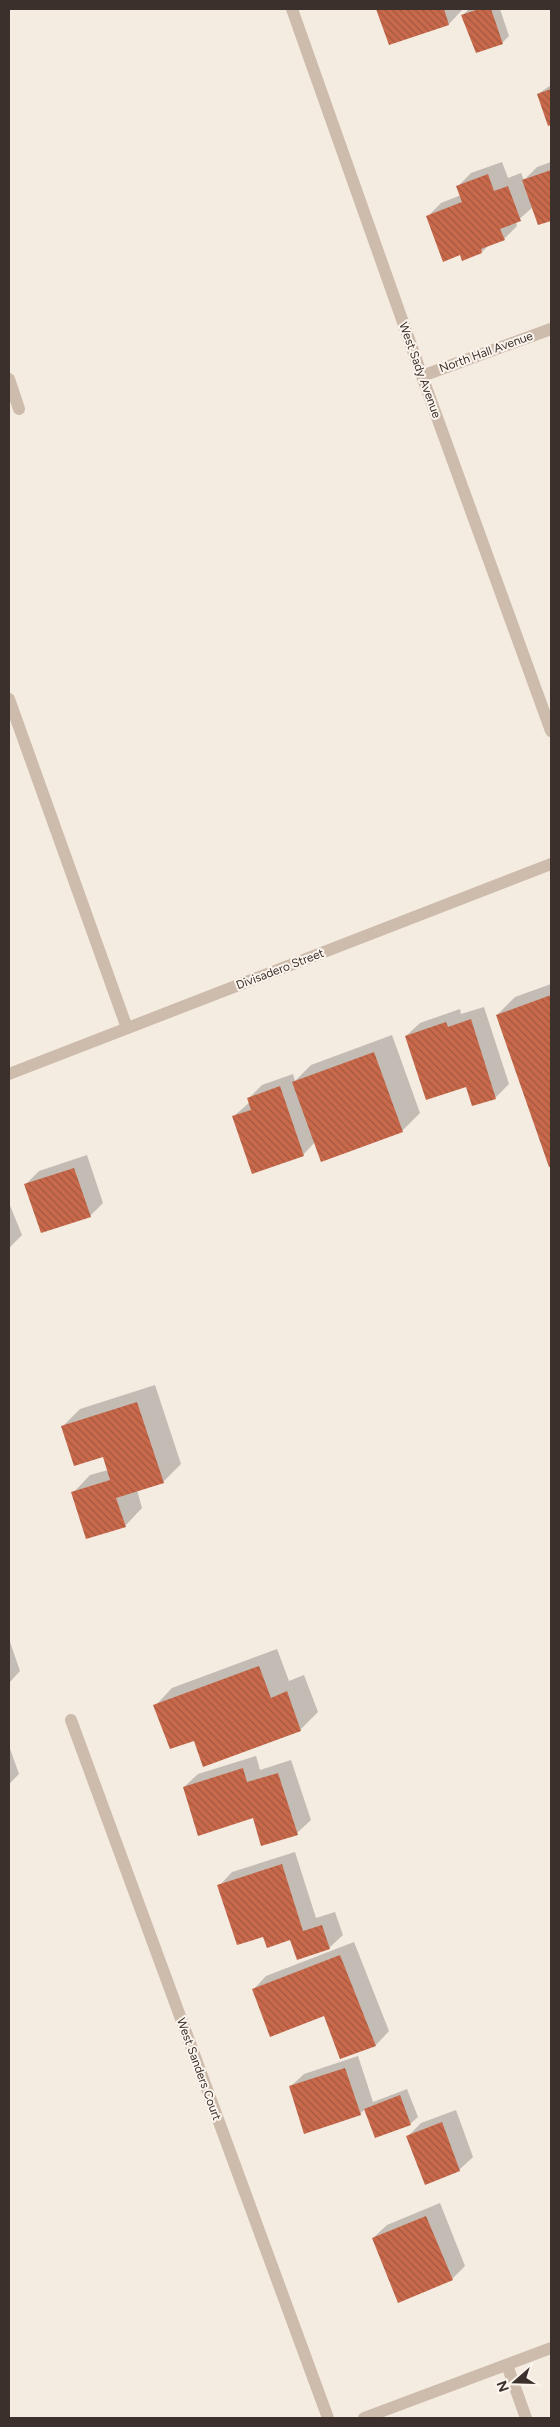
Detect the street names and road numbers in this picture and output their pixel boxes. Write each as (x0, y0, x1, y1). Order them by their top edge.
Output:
street label: West Sady Avenue (396, 320, 444, 420)
street label: North Hall Avenue (437, 328, 535, 375)
street label: Divisadero Street (234, 946, 326, 992)
street label: West Sanders Court (174, 2016, 224, 2123)

